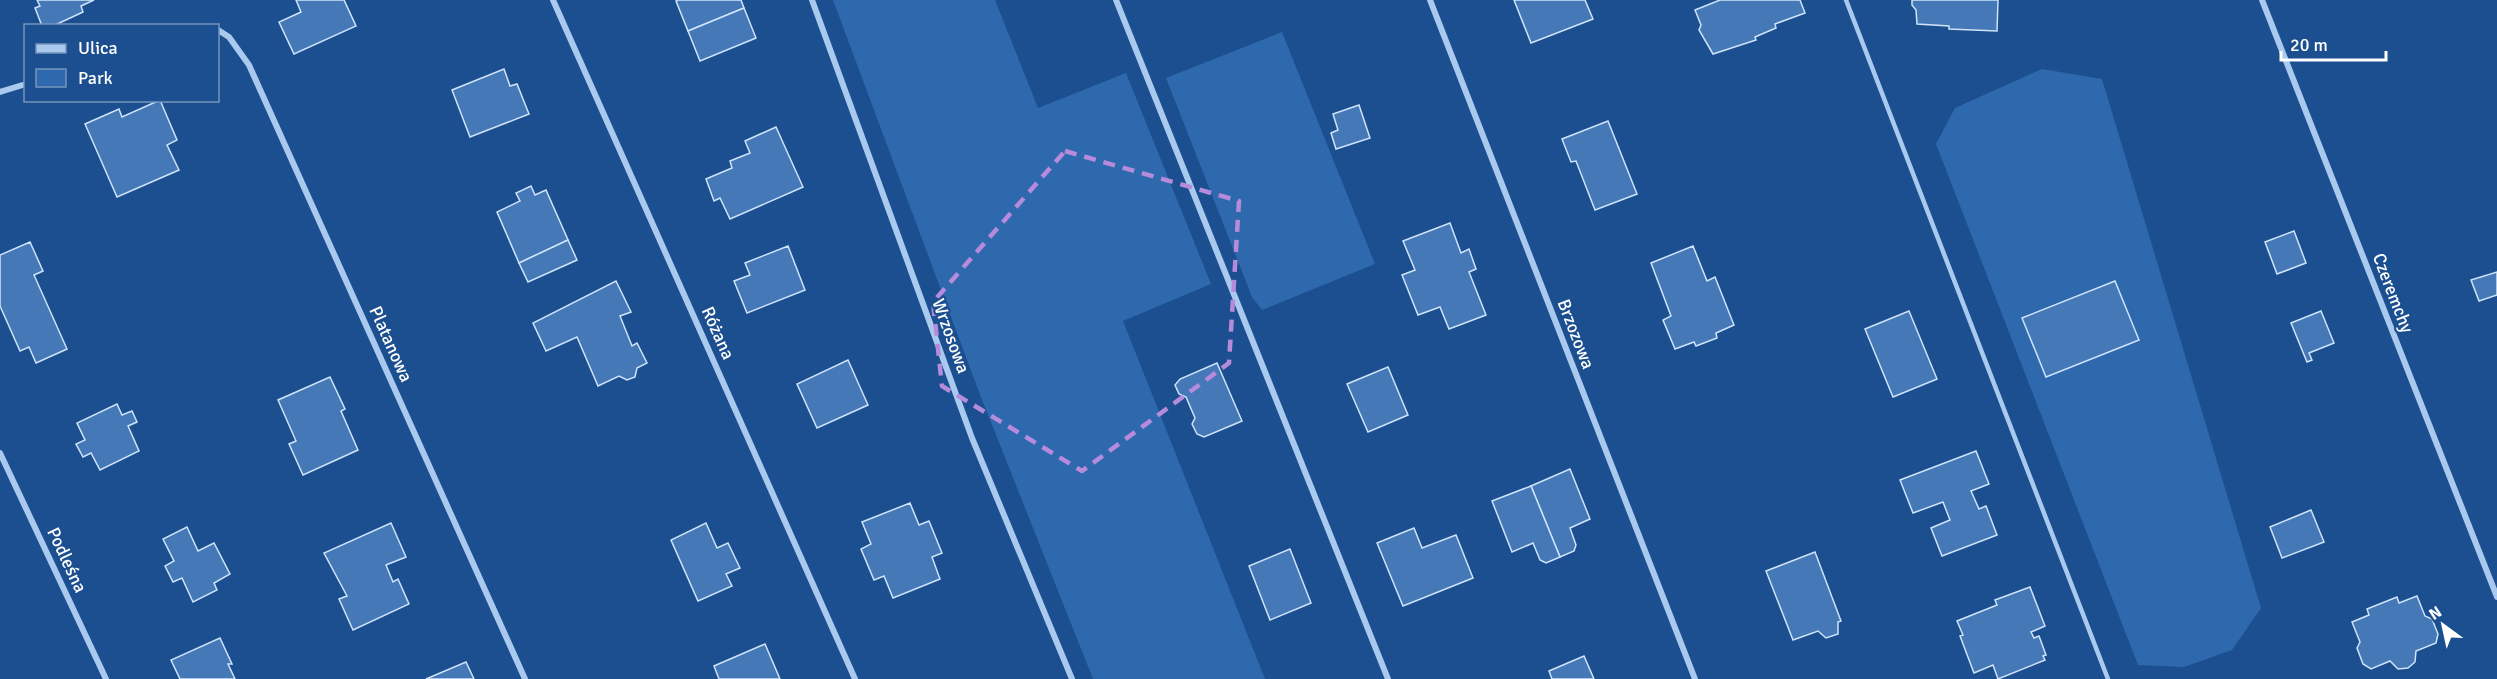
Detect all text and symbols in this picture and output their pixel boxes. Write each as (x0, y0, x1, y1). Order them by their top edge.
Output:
legend (24, 24, 219, 102)
scale bar (2281, 24, 2386, 62)
text: 20 m (2290, 34, 2328, 56)
text: Ulica (78, 37, 118, 59)
text: Park (78, 67, 113, 89)
street label: Czeremchy (2368, 250, 2418, 337)
street label: Wrzosowa (927, 296, 975, 376)
street label: Brzozowa (1553, 296, 1599, 372)
street label: Platanowa (365, 303, 417, 385)
street label: Różana (697, 303, 739, 363)
street label: Podleśna (42, 524, 92, 596)
north arrow (2413, 595, 2473, 655)
text: N (2425, 602, 2445, 625)

